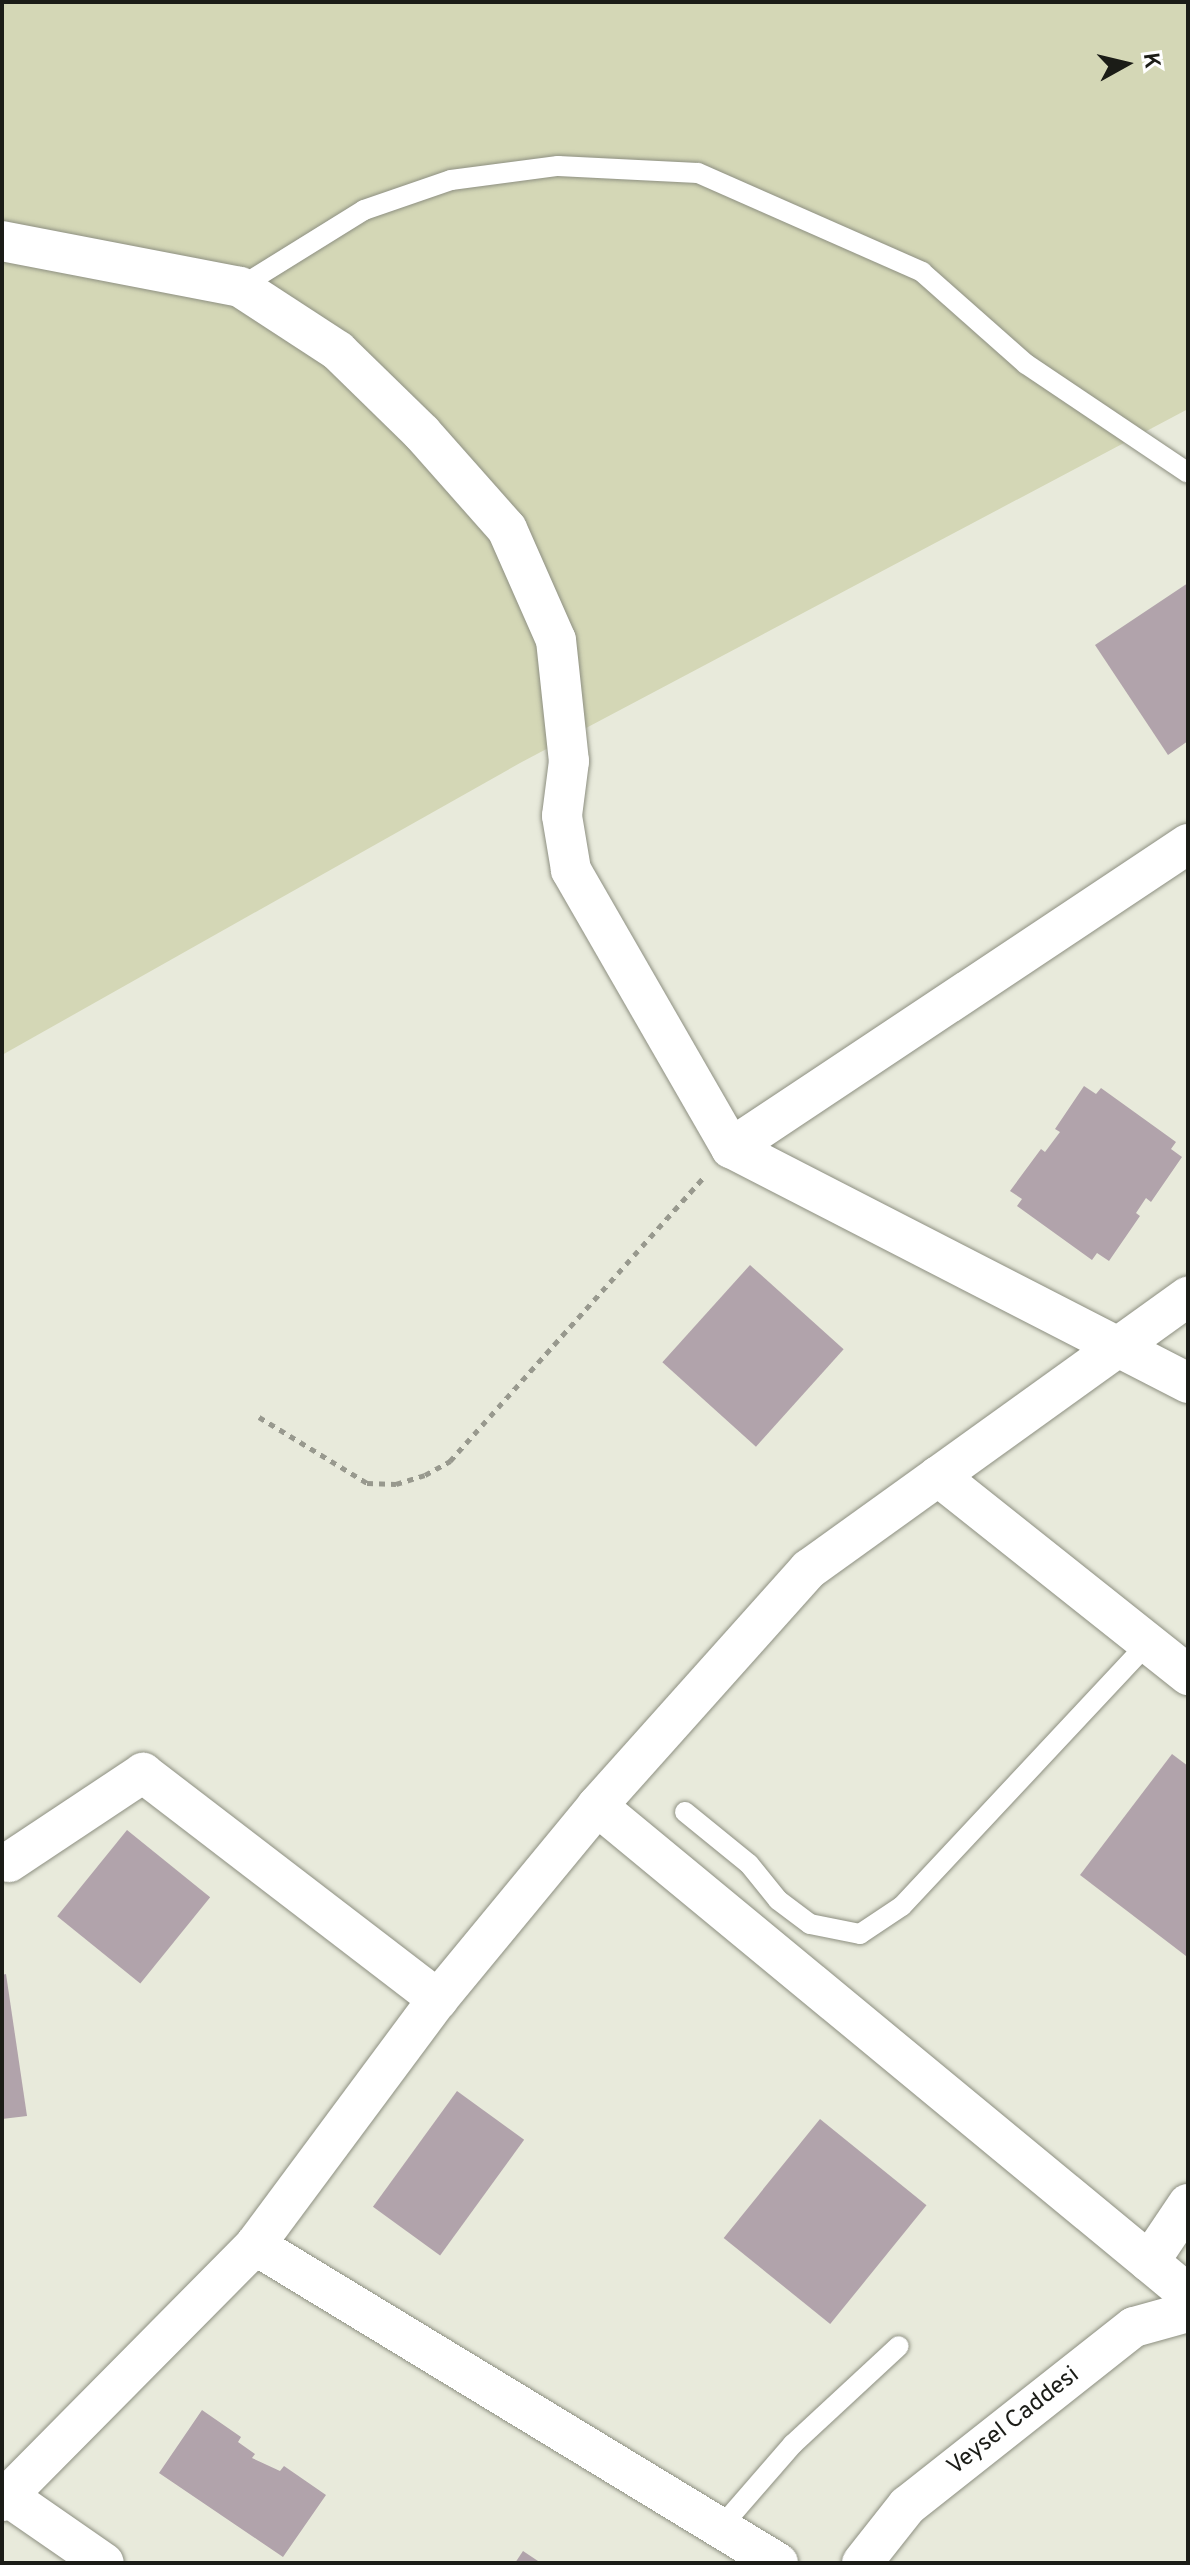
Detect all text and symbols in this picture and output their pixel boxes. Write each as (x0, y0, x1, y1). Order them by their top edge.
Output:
north arrow (1086, 24, 1166, 104)
text: K (1136, 51, 1165, 70)
street label: Veysel Caddesi (942, 2362, 1086, 2482)

